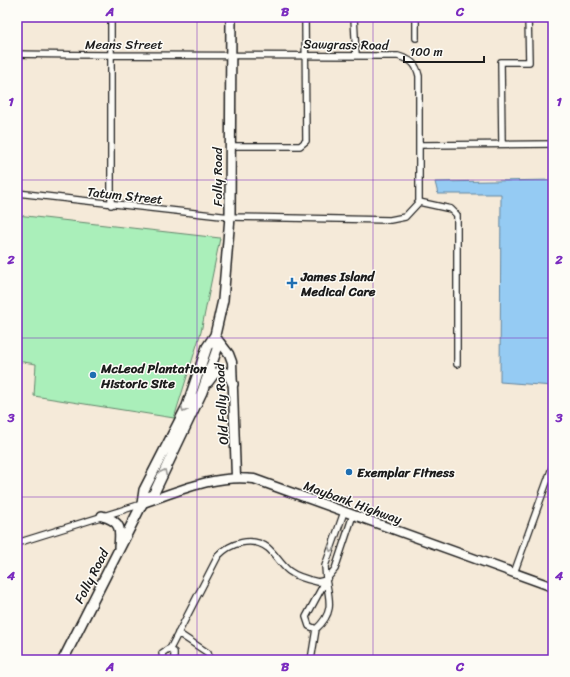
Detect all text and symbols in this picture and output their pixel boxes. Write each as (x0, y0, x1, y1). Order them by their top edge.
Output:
text: A (105, 0, 114, 23)
text: B (281, 0, 290, 23)
text: C (455, 0, 465, 23)
street label: Sawgrass Road (303, 32, 390, 57)
street label: Means Street (85, 33, 163, 56)
scale bar (404, 38, 484, 64)
text: 100 m (410, 41, 443, 63)
text: 1 (8, 90, 14, 113)
text: 1 (556, 90, 562, 113)
street label: Folly Road (206, 146, 229, 207)
street label: Tatum Street (86, 180, 164, 211)
text: 2 (6, 248, 15, 271)
text: 2 (554, 248, 563, 271)
place label: James Island Medical Care (300, 265, 376, 303)
marker: James Island Medical Care (286, 277, 298, 289)
place label: McLeod Plantation Historic Site (100, 357, 208, 395)
street label: Old Folly Road (208, 362, 235, 445)
marker: McLeod Plantation Historic Site (88, 370, 98, 380)
text: 3 (6, 406, 15, 429)
one-way arrow (181, 406, 189, 413)
text: 3 (554, 406, 563, 429)
place label: Exemplar Fitness (357, 461, 455, 484)
marker: Exemplar Fitness (344, 467, 354, 477)
one-way arrow (159, 469, 167, 477)
street label: Maybank Highway (300, 474, 405, 531)
street label: Folly Road (68, 544, 116, 608)
one-way arrow (328, 545, 336, 552)
text: 4 (6, 564, 16, 587)
text: 4 (554, 564, 564, 587)
text: A (105, 655, 114, 677)
text: B (281, 655, 290, 677)
text: C (455, 655, 465, 677)

